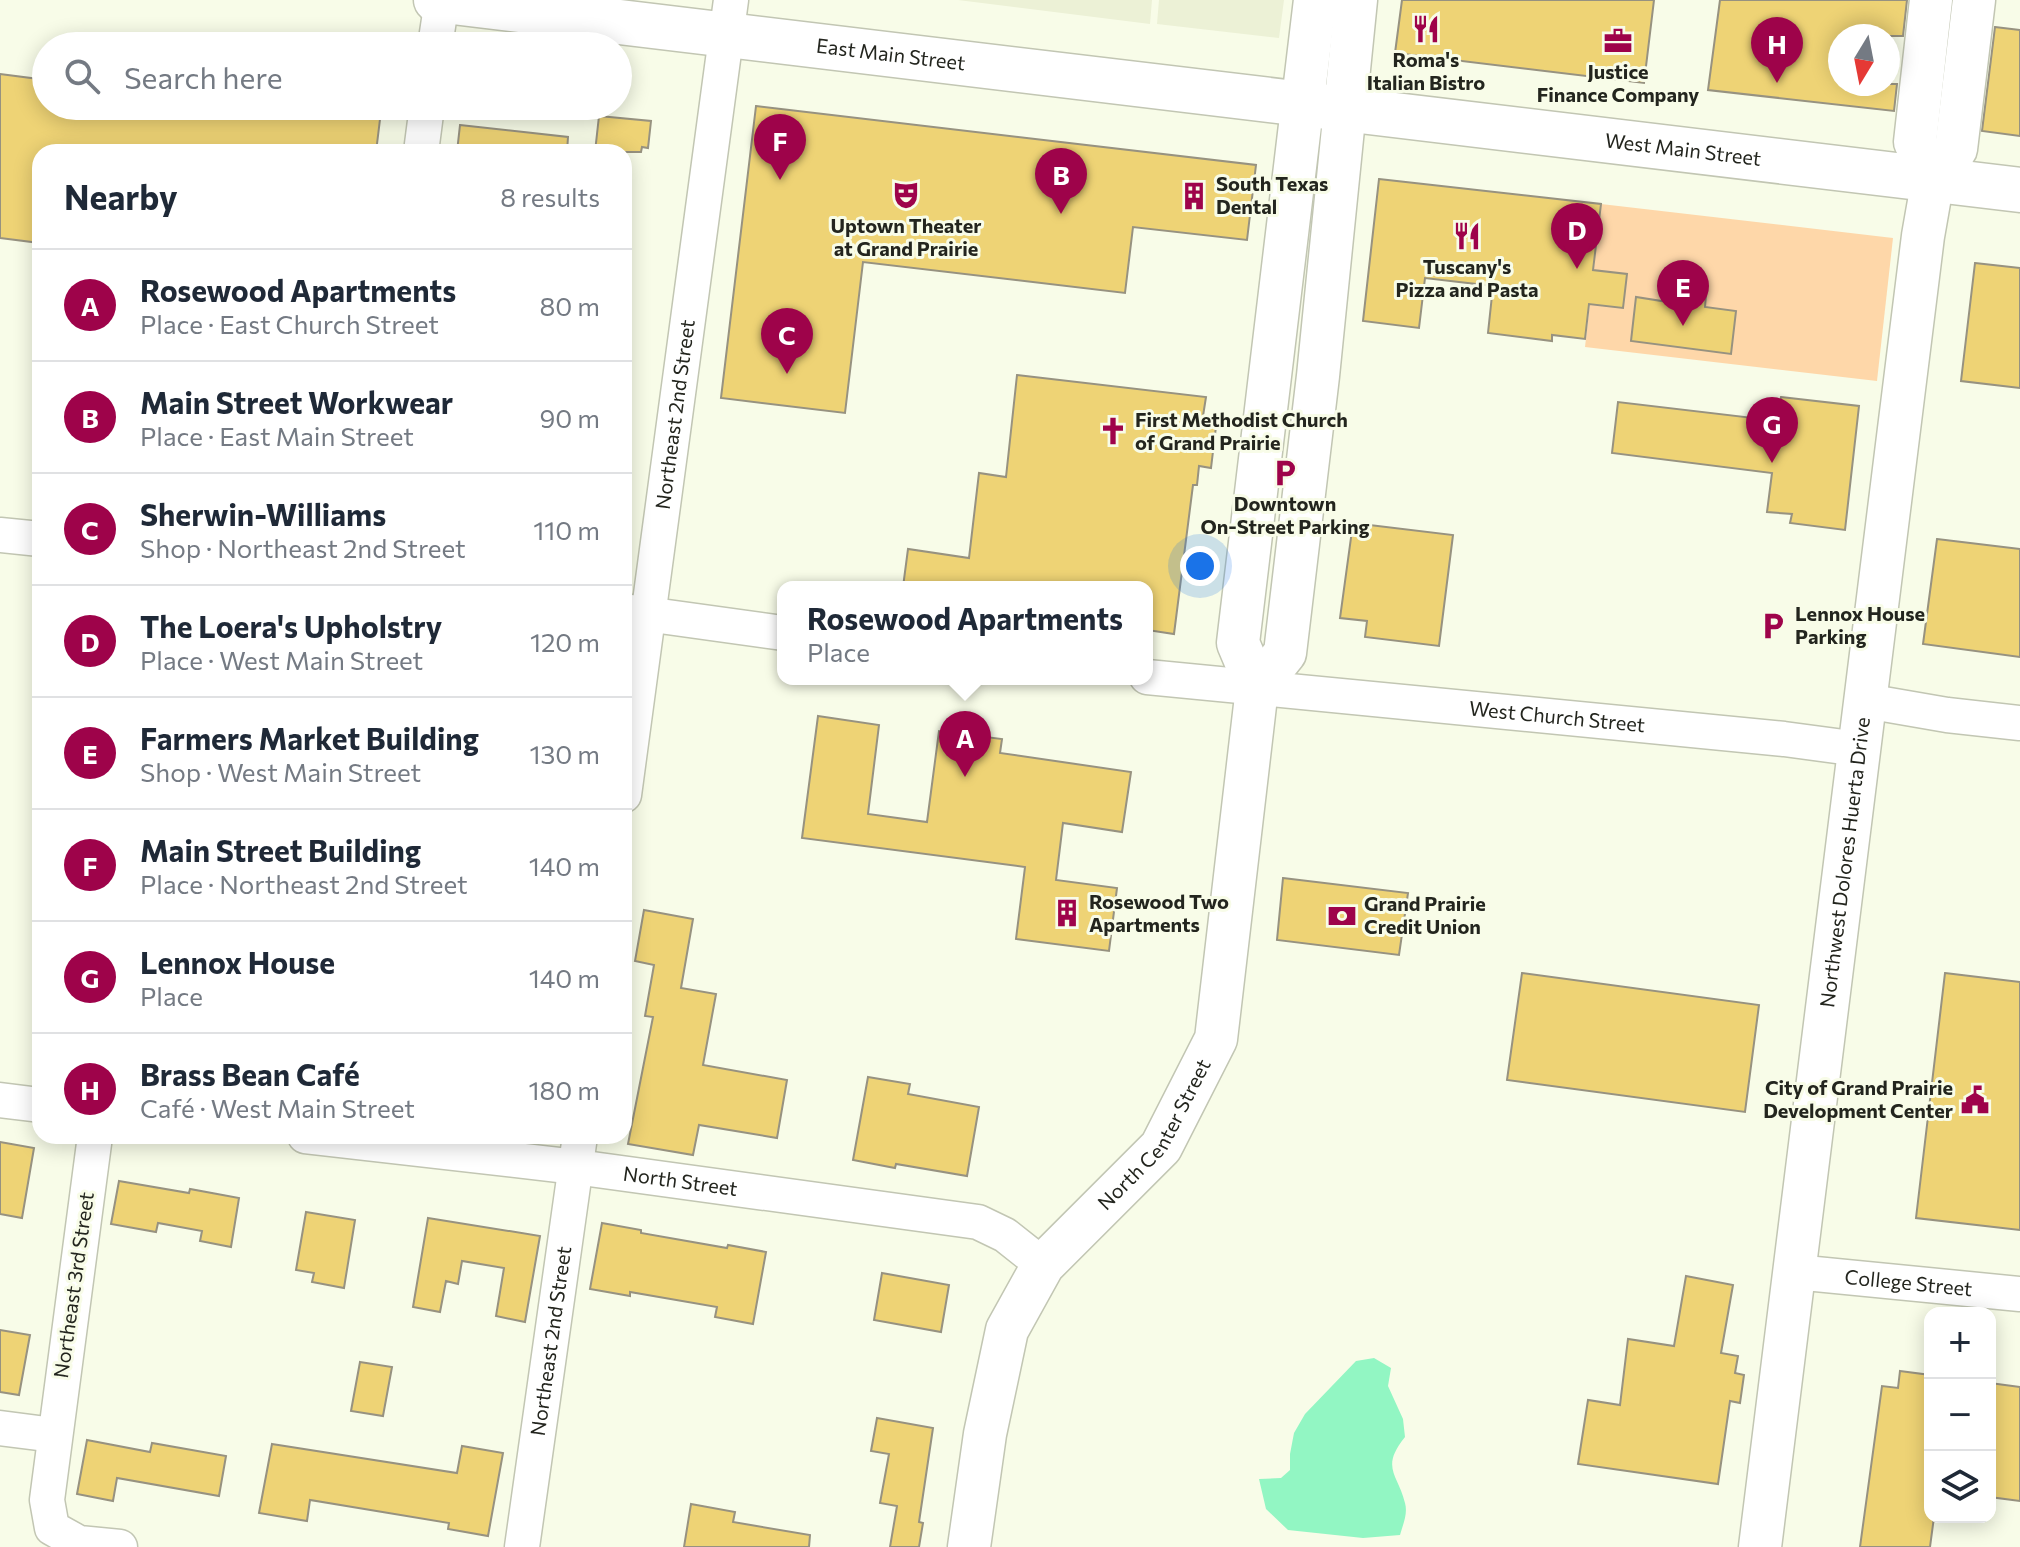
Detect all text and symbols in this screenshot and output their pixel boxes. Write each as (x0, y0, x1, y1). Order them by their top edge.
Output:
restaurant icon: Roma's Italian Bistro (1411, 14, 1441, 44)
pin: H (1751, 17, 1803, 83)
north arrow (1828, 24, 1900, 96)
office icon: Justice Finance Company (1603, 26, 1633, 56)
search box (32, 32, 632, 120)
street label: East Main Street (815, 33, 967, 74)
place label: Roma's Italian Bistro (1367, 47, 1485, 94)
icon: search (60, 54, 104, 98)
text: Search here (124, 58, 283, 95)
place label: Justice Finance Company (1537, 59, 1699, 106)
pin: F (754, 114, 806, 180)
street label: West Main Street (1604, 127, 1763, 170)
pin: B (1035, 148, 1087, 214)
place label: South Texas Dental (1216, 171, 1328, 218)
text: Nearby (64, 175, 178, 217)
theatre icon: Uptown Theater at Grand Prairie (891, 180, 921, 210)
text: 8 results (500, 181, 600, 212)
building icon: South Texas Dental (1179, 181, 1209, 211)
pin: D (1551, 203, 1603, 269)
place label: Uptown Theater at Grand Prairie (831, 213, 981, 260)
restaurant icon: Tuscany's Pizza and Pasta (1452, 221, 1482, 251)
place label: Tuscany's Pizza and Pasta (1396, 254, 1538, 301)
pin: E (1657, 260, 1709, 326)
text: Rosewood Apartments (140, 271, 456, 308)
text: A (81, 290, 99, 321)
text: 80 m (540, 290, 600, 321)
text: Place · East Church Street (140, 308, 439, 339)
pin: C (761, 308, 813, 374)
street label: Northeast 2nd Street (650, 318, 699, 511)
text: Main Street Workwear (140, 383, 453, 420)
pin: G (1746, 397, 1798, 463)
text: B (81, 402, 99, 433)
text: 90 m (540, 402, 600, 433)
place label: First Methodist Church of Grand Prairie (1135, 407, 1348, 454)
church icon: First Methodist Church of Grand Prairie (1098, 416, 1128, 446)
text: Place · East Main Street (140, 420, 414, 451)
parking icon: Downtown On-Street Parking (1270, 458, 1300, 488)
place label: Downtown On-Street Parking (1200, 491, 1370, 538)
text: Sherwin-Williams (140, 495, 386, 532)
text: C (81, 514, 99, 545)
text: 110 m (533, 514, 600, 545)
text: Shop · Northeast 2nd Street (140, 532, 466, 563)
your location (1180, 546, 1220, 586)
popup (777, 581, 1153, 685)
text: Rosewood Apartments (807, 599, 1123, 636)
place label: Lennox House Parking (1795, 601, 1925, 648)
text: The Loera's Upholstry (140, 607, 442, 644)
parking icon: Lennox House Parking (1758, 611, 1788, 641)
text: D (80, 626, 100, 657)
text: 120 m (530, 626, 600, 657)
text: Place (807, 636, 870, 667)
text: Place · West Main Street (140, 644, 423, 675)
street label: West Church Street (1468, 695, 1646, 736)
pin: A (939, 711, 991, 777)
street label: Northwest Dolores Huerta Drive (1814, 716, 1874, 1009)
text: Farmers Market Building (140, 719, 479, 756)
text: E (82, 738, 98, 769)
text: 130 m (529, 738, 600, 769)
text: Shop · West Main Street (140, 756, 421, 787)
text: Main Street Building (140, 831, 421, 868)
text: F (82, 850, 98, 881)
text: 140 m (529, 850, 600, 881)
text: Place · Northeast 2nd Street (140, 868, 468, 899)
place label: Rosewood Two Apartments (1089, 889, 1229, 936)
place label: Grand Prairie Credit Union (1364, 891, 1486, 938)
building icon: Rosewood Two Apartments (1052, 898, 1082, 928)
bank icon: Grand Prairie Credit Union (1327, 901, 1357, 931)
text: Lennox House (140, 943, 335, 980)
text: G (81, 962, 99, 993)
text: 140 m (529, 962, 600, 993)
text: Place (140, 980, 203, 1011)
text: Brass Bean Café (140, 1055, 360, 1092)
street label: North Center Street (1092, 1055, 1215, 1214)
text: H (80, 1074, 100, 1105)
text: 180 m (528, 1074, 600, 1105)
place label: City of Grand Prairie Development Center (1763, 1075, 1953, 1122)
public building icon: City of Grand Prairie Development Center (1960, 1085, 1990, 1115)
text: Café · West Main Street (140, 1092, 415, 1123)
street label: North Street (622, 1161, 739, 1200)
street label: Northeast 3rd Street (48, 1190, 98, 1379)
street label: Northeast 2nd Street (525, 1244, 575, 1437)
street label: College Street (1844, 1264, 1973, 1300)
map controls (1924, 1307, 1996, 1523)
button: + (1924, 1307, 1996, 1379)
button: − (1924, 1379, 1996, 1451)
button: layers (1924, 1451, 1996, 1523)

